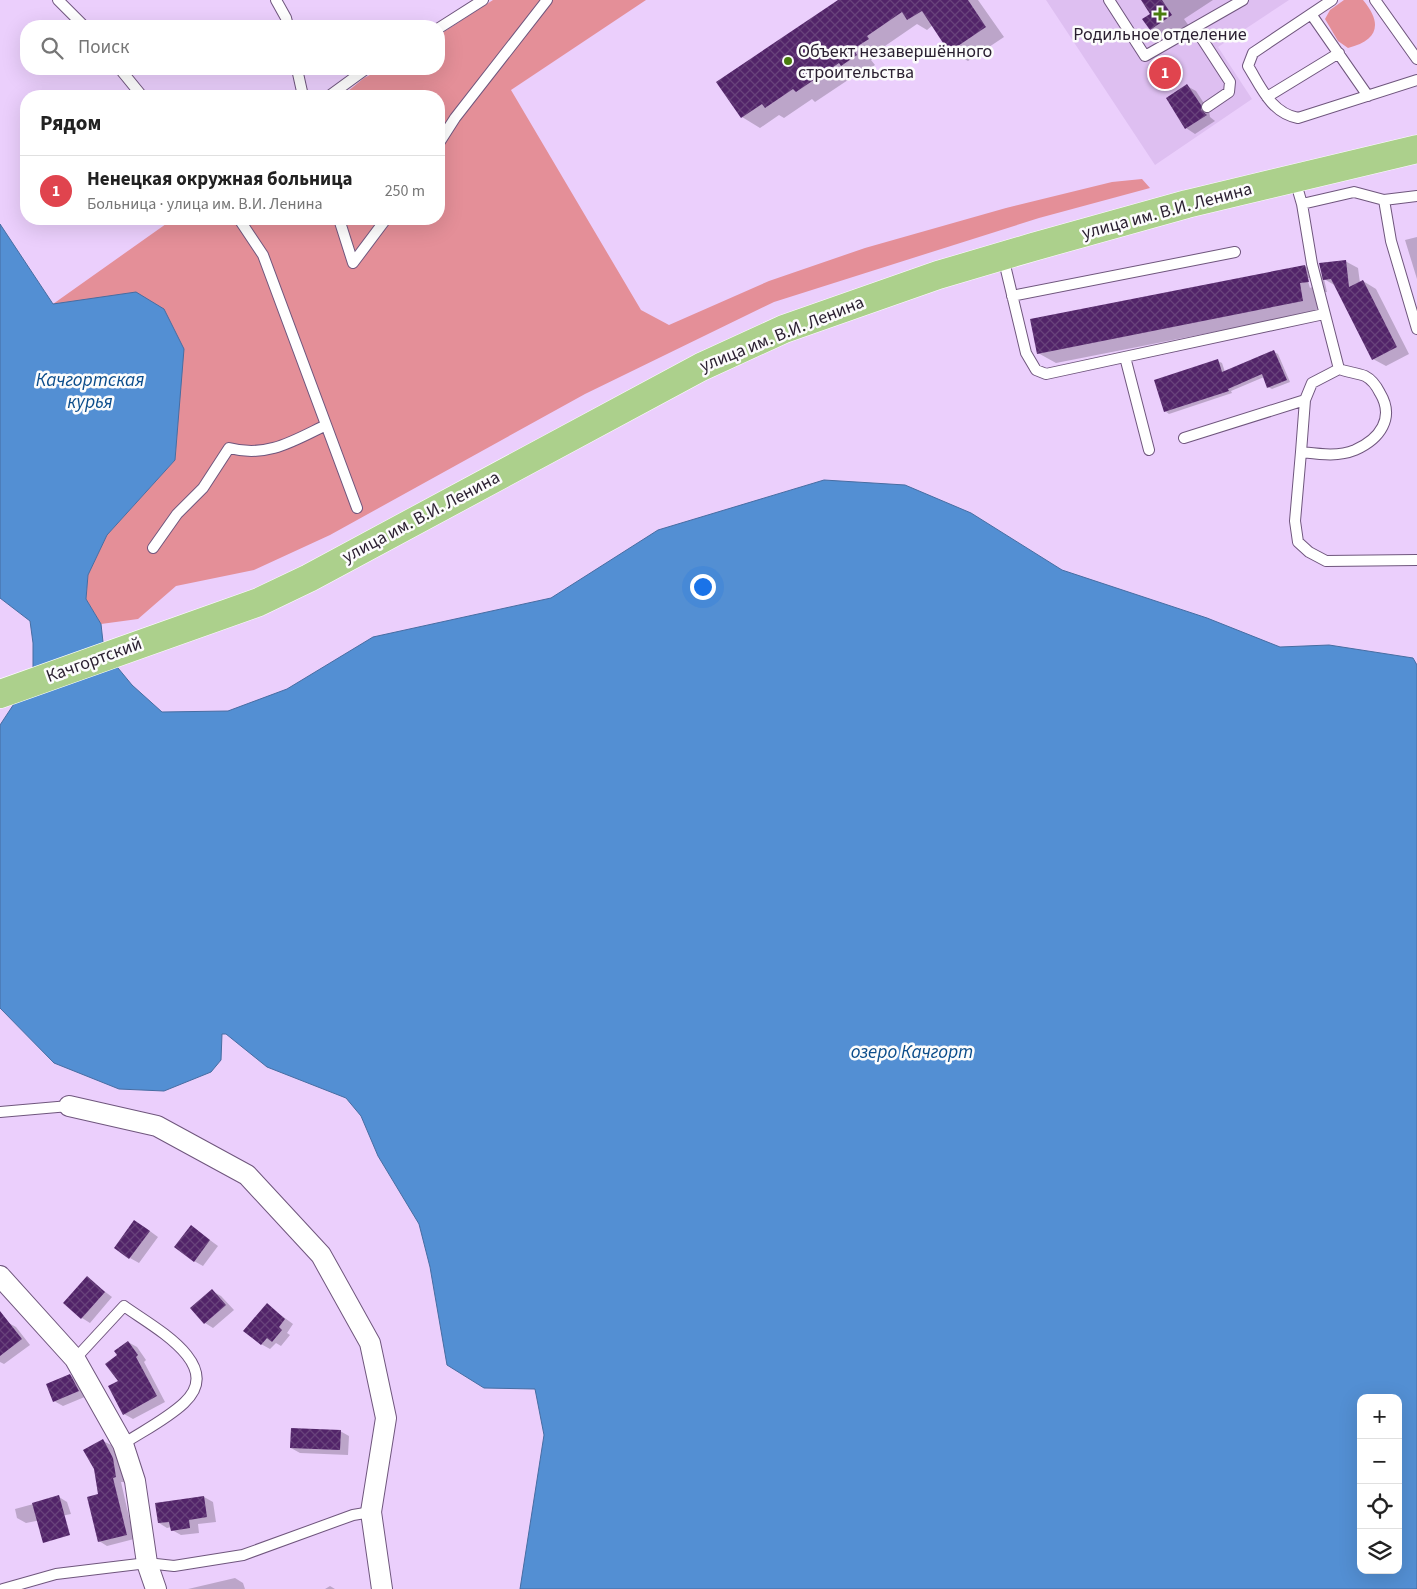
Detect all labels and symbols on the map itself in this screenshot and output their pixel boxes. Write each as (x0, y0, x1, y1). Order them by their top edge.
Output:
marker: Родильное отделение (1153, 7, 1167, 21)
place label: Родильное отделение (1073, 22, 1247, 47)
place label: Объект незавершённого строительства (798, 39, 992, 85)
pin: 1 (1149, 54, 1181, 92)
marker: Объект незавершённого строительства (782, 55, 794, 67)
street label: улица им. В.И. Ленина (1079, 176, 1255, 246)
street label: улица им. В.И. Ленина (696, 290, 868, 378)
water label: Качгортская курья (36, 367, 144, 416)
street label: улица им. В.И. Ленина (338, 465, 504, 569)
your location (690, 574, 716, 600)
street label: Качгортский (43, 631, 145, 689)
water label: озеро Качгорт (851, 1039, 973, 1066)

